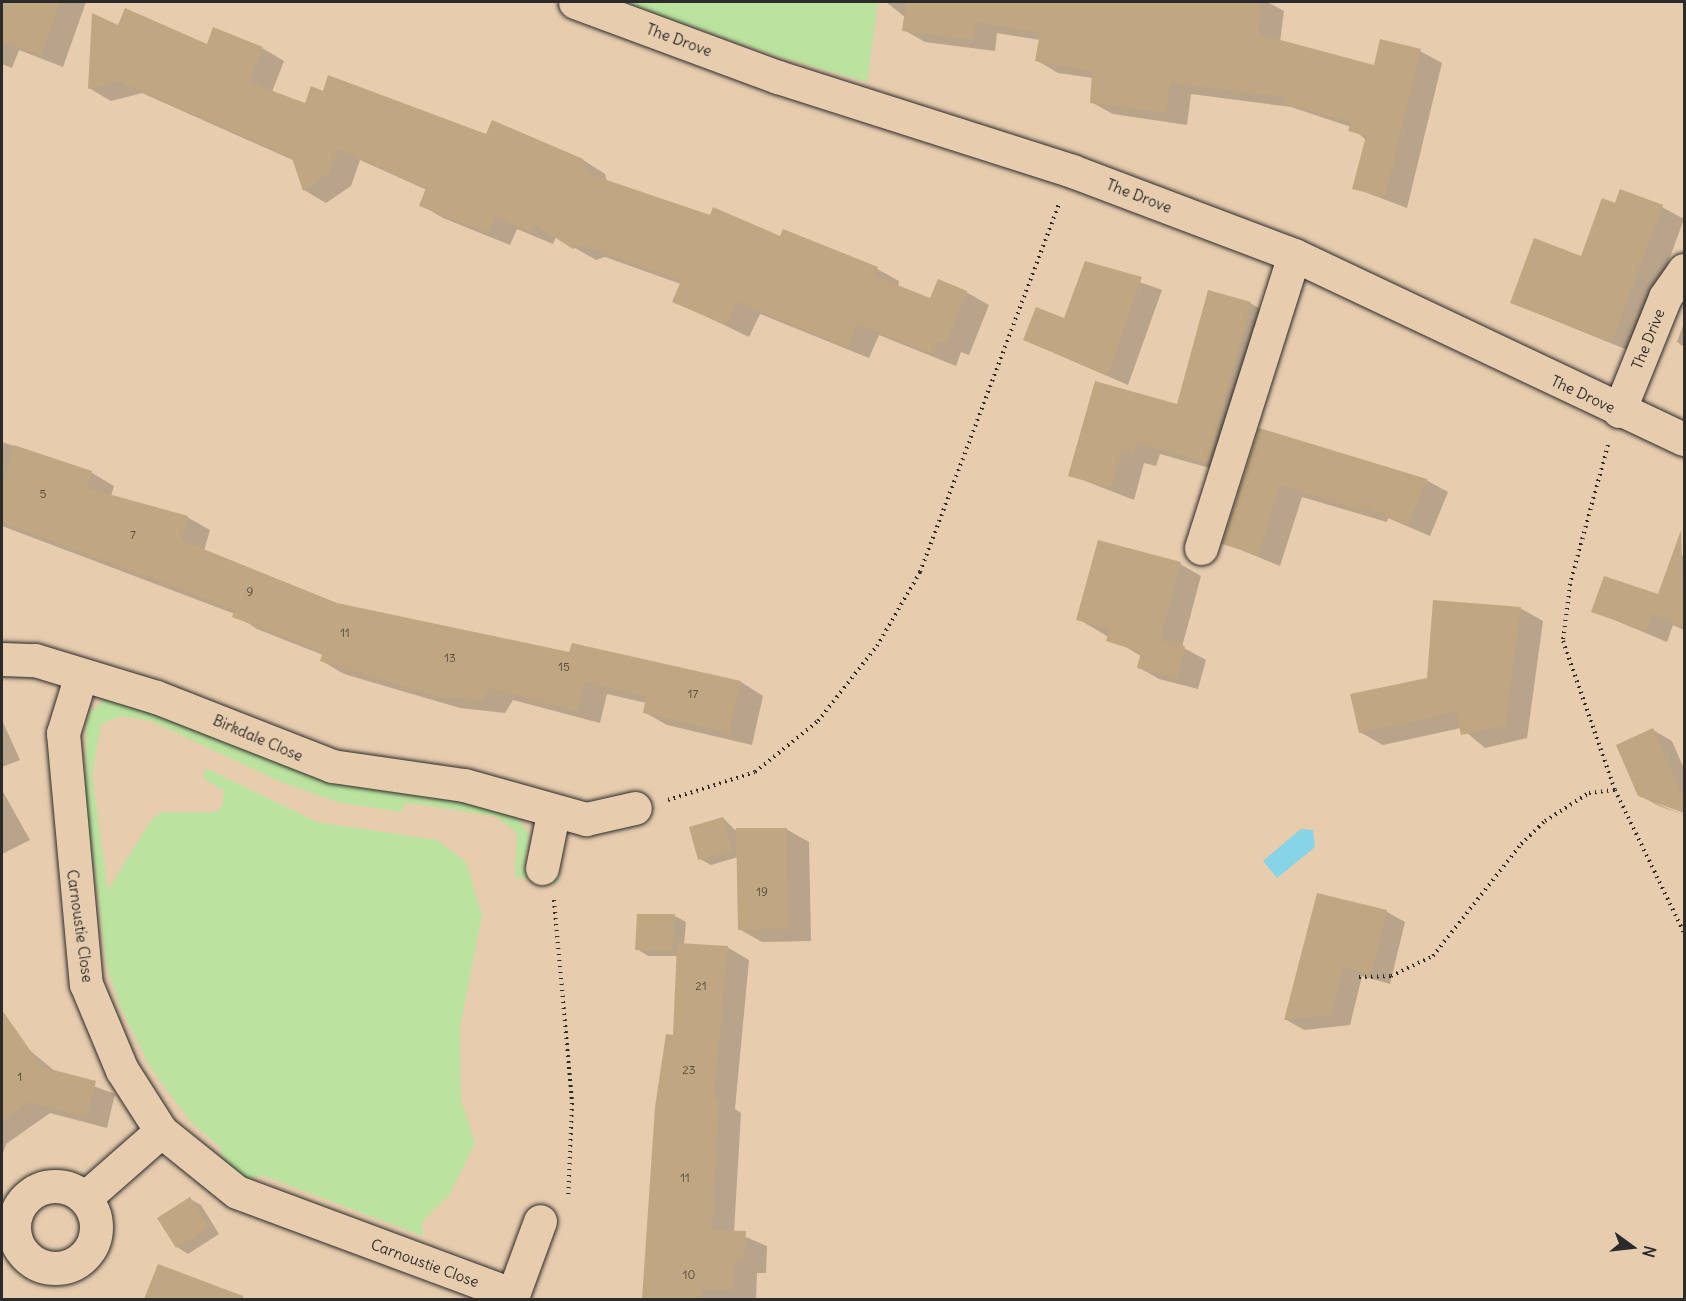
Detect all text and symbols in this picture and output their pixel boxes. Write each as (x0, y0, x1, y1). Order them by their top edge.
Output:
street label: The Drove (644, 20, 714, 60)
street label: The Drove (1104, 175, 1174, 217)
street label: The Drive (1628, 306, 1668, 372)
street label: The Drove (1548, 371, 1618, 417)
house number: 5 (40, 487, 46, 501)
house number: 7 (130, 528, 136, 542)
house number: 9 (247, 585, 253, 599)
house number: 11 (340, 626, 350, 640)
house number: 13 (444, 651, 456, 665)
house number: 15 (558, 660, 570, 674)
house number: 17 (688, 687, 698, 701)
street label: Birkdale Close (210, 711, 306, 765)
street label: Carnoustie Close (63, 868, 97, 984)
house number: 19 (756, 885, 768, 899)
house number: 21 (695, 979, 707, 993)
house number: 23 (682, 1063, 696, 1077)
house number: 1 (18, 1070, 22, 1084)
house number: 11 (680, 1171, 690, 1185)
north arrow (1602, 1217, 1662, 1277)
street label: Carnoustie Close (368, 1235, 482, 1291)
text: N (1638, 1244, 1660, 1260)
house number: 10 (683, 1268, 695, 1282)

